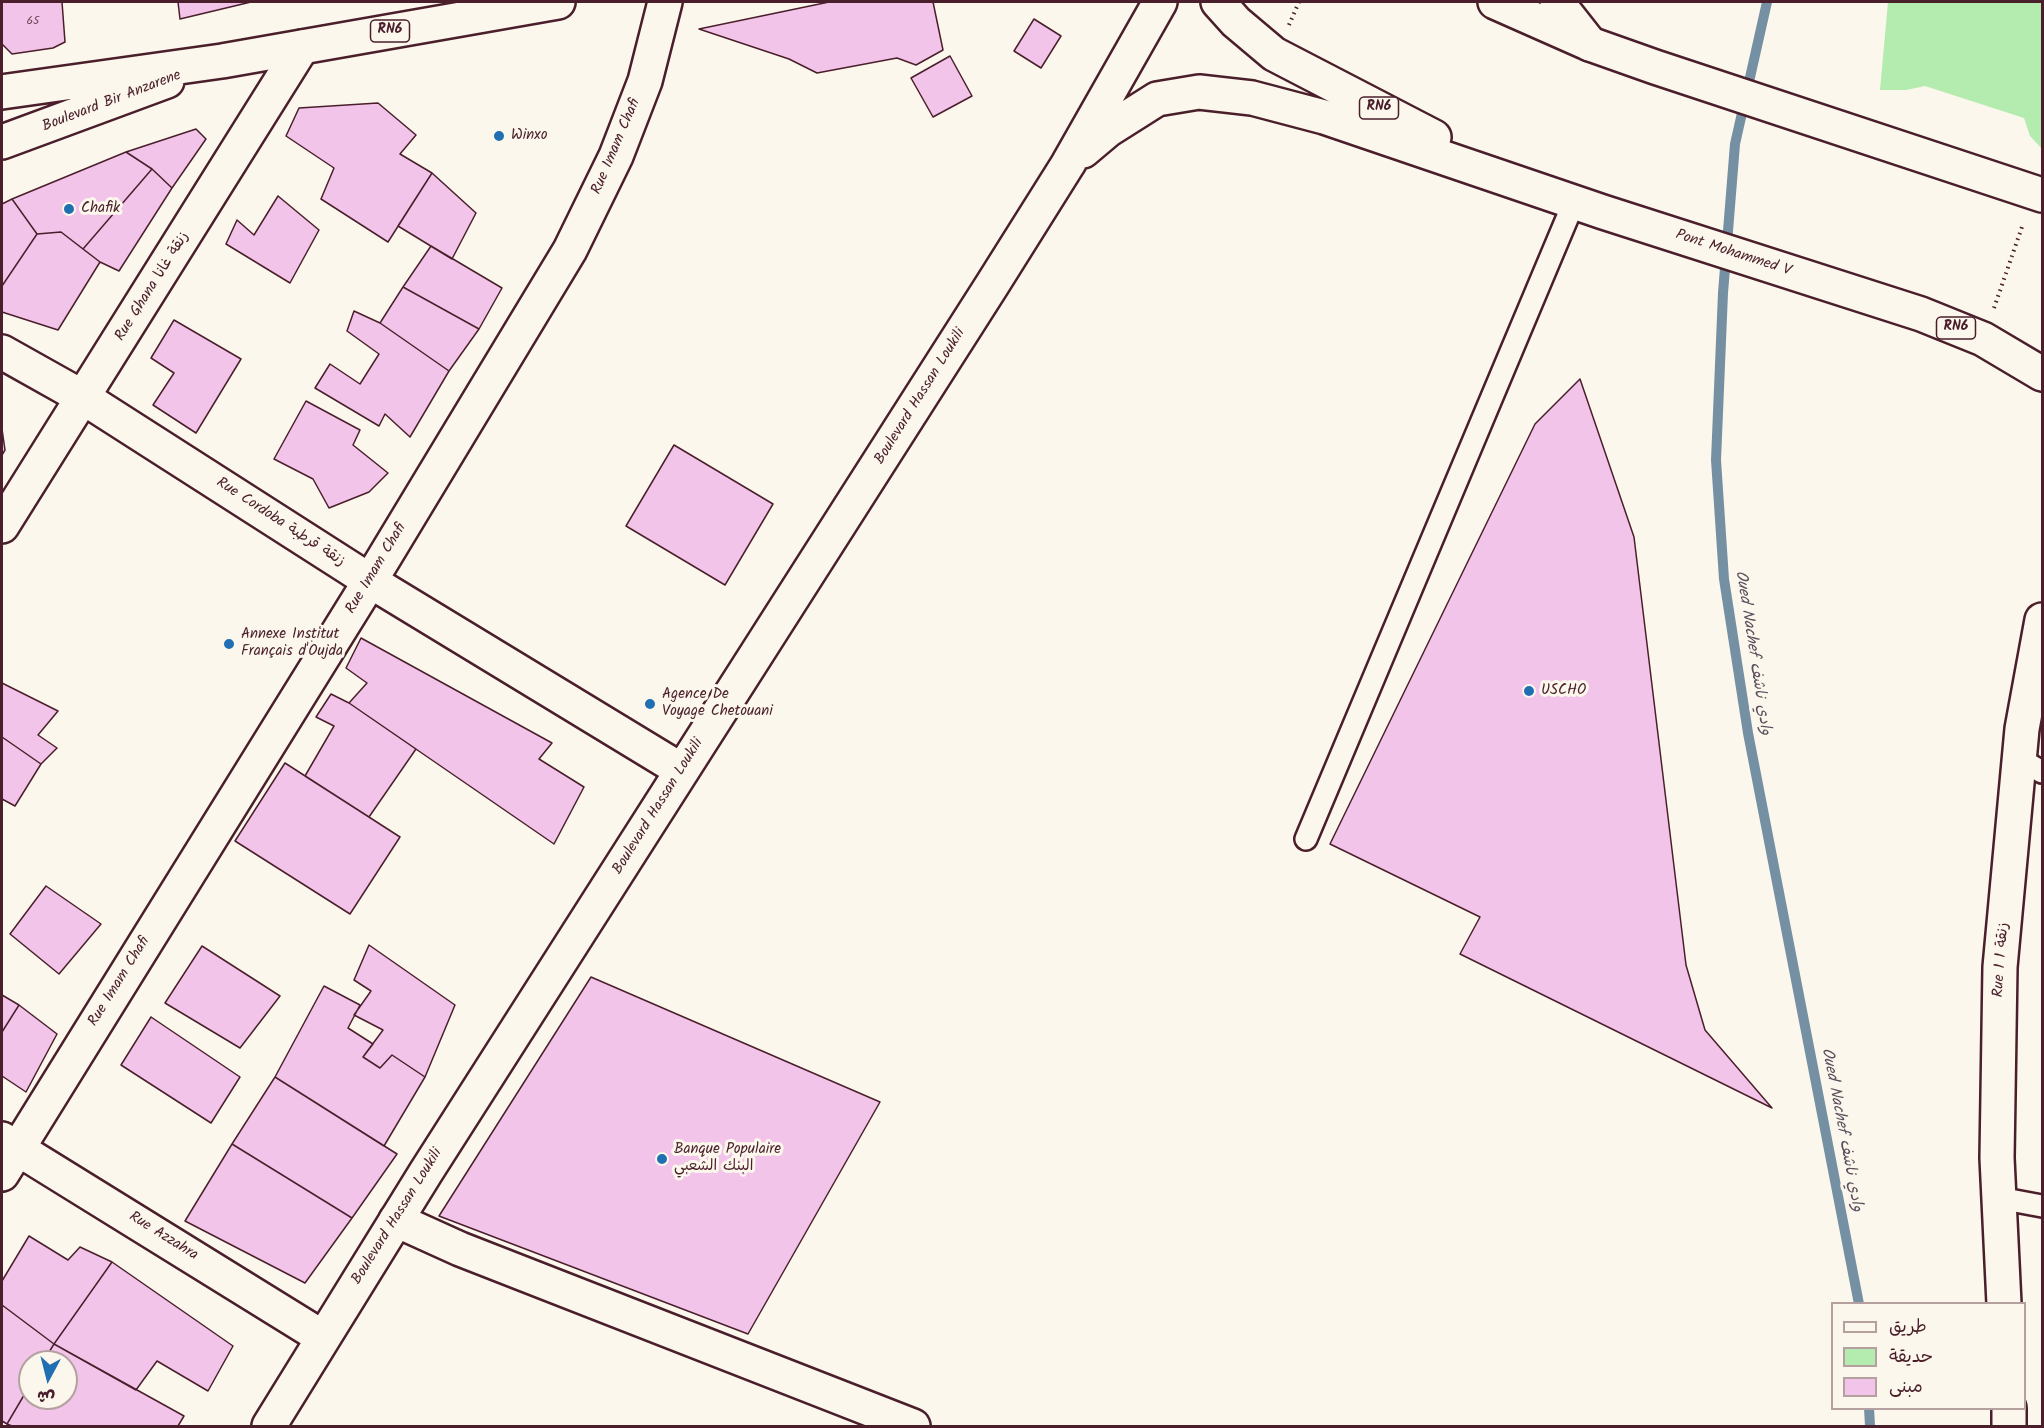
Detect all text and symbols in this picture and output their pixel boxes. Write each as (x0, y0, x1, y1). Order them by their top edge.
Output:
house number: 65 (26, 15, 40, 29)
road number: RN6 (370, 20, 410, 42)
street label: Boulevard Bir Anzarene (40, 67, 184, 137)
street label: Rue Imam Chafi (589, 96, 645, 198)
road number: RN6 (1360, 97, 1398, 119)
place label: Winxo (511, 127, 547, 145)
marker: Winxo (492, 129, 506, 143)
place label: Chafik (81, 200, 120, 218)
marker: Chafik (62, 202, 76, 216)
street label: Pont Mohammed V (1673, 227, 1793, 281)
street label: Rue Ghana زنقة غانا (112, 229, 194, 345)
road number: RN6 (1936, 317, 1976, 339)
street label: Boulevard Hassan Loukili (872, 326, 970, 468)
street label: Rue Cordoba زنقة قرطبة (212, 475, 348, 571)
street label: Rue Imam Chafi (343, 521, 411, 617)
water label: Oued Nachef وادي ناشف (1730, 569, 1774, 737)
place label: Annexe Institut Français d'Oujda (241, 626, 343, 661)
marker: Annexe Institut Français d'Oujda (222, 637, 236, 651)
place label: USCHO (1541, 682, 1586, 700)
marker: USCHO (1522, 684, 1536, 698)
place label: Agence De Voyage Chetouani (662, 686, 773, 721)
marker: Agence De Voyage Chetouani (643, 697, 657, 711)
street label: Boulevard Hassan Loukili (610, 736, 708, 878)
street label: Rue 1 زنقة 1 (1990, 922, 2014, 998)
street label: Rue Imam Chafi (85, 934, 155, 1030)
water label: Oued Nachef وادي ناشف (1816, 1047, 1866, 1213)
place label: Banque Populaire البنك الشعبي (674, 1141, 781, 1176)
street label: Boulevard Hassan Loukili (349, 1146, 447, 1288)
marker: Banque Populaire البنك الشعبي (655, 1152, 669, 1166)
street label: Rue Azzahra (125, 1209, 201, 1265)
legend (1831, 1302, 2026, 1410)
text: طريق (1889, 1313, 1927, 1342)
text: حديقة (1889, 1343, 1933, 1372)
north arrow (18, 1350, 78, 1410)
text: مبنى (1889, 1373, 1923, 1402)
text: ش (36, 1383, 56, 1410)

